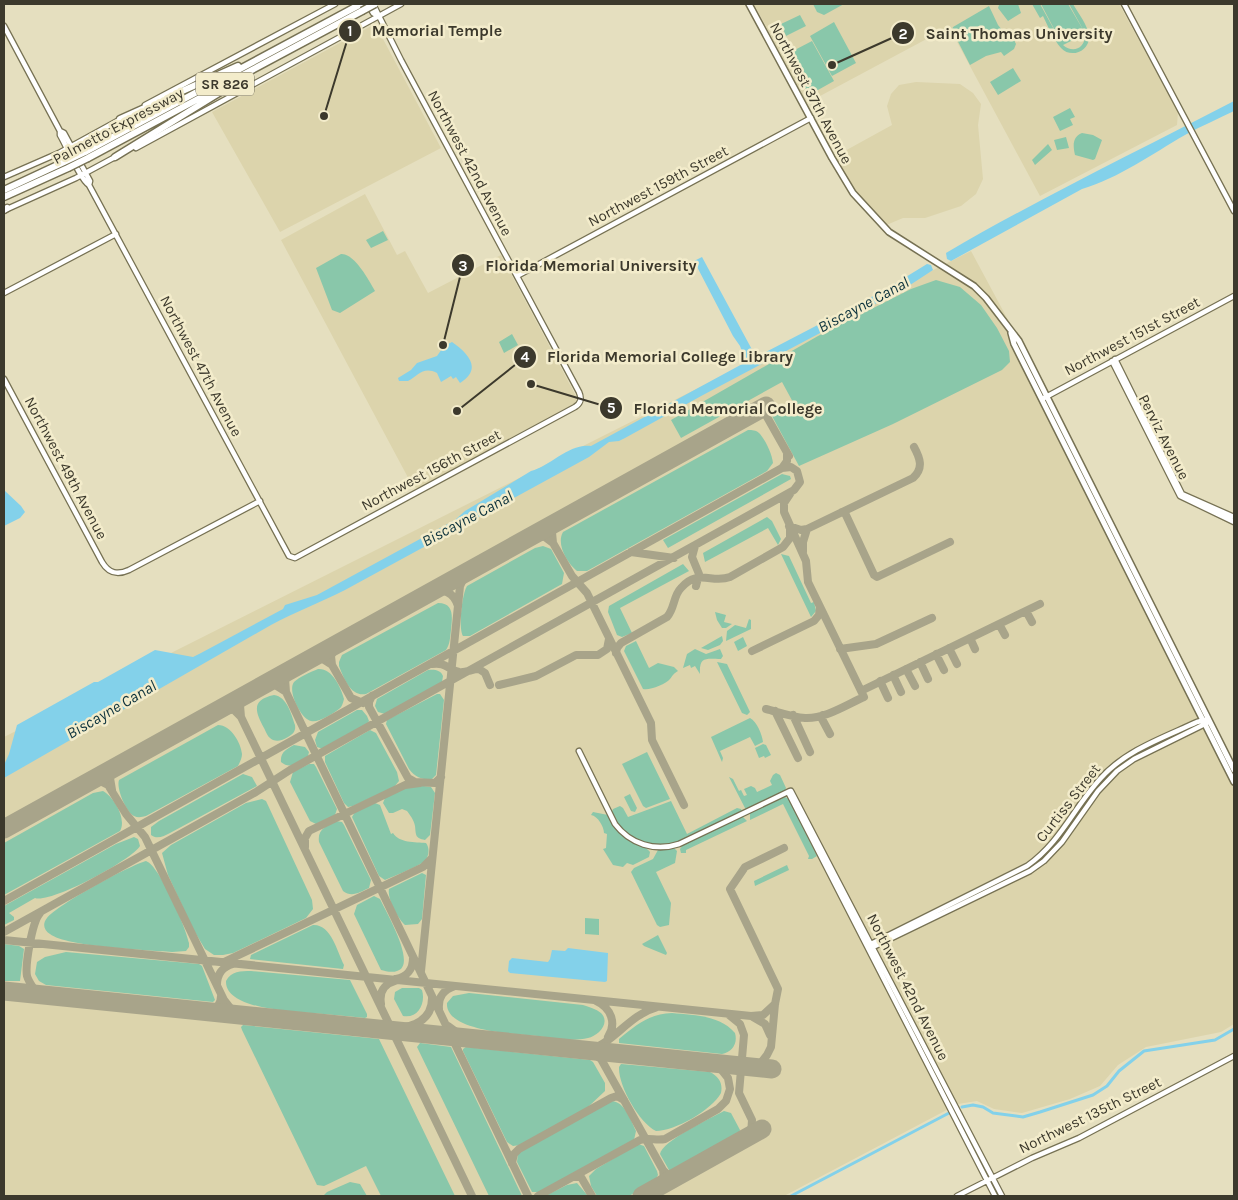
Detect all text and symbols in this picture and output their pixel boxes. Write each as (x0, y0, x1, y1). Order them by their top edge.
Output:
callout: Memorial Temple (337, 15, 513, 46)
callout: Saint Thomas University (891, 18, 1123, 49)
street label: Northwest 37th Avenue (766, 19, 856, 167)
text: Memorial Temple (372, 21, 502, 40)
text: 1 (347, 22, 353, 40)
text: Saint Thomas University (925, 24, 1113, 43)
text: 2 (898, 25, 908, 43)
road number: SR 826 (196, 72, 254, 96)
street label: Palmetto Expressway (50, 84, 186, 168)
street label: Northwest 42nd Avenue (424, 87, 516, 239)
street label: Northwest 159th Street (585, 141, 731, 231)
callout: Florida Memorial University (451, 250, 707, 281)
text: Florida Memorial University (485, 256, 697, 275)
text: 3 (458, 257, 468, 275)
water label: Biscayne Canal (814, 272, 912, 336)
street label: Northwest 47th Avenue (156, 292, 246, 440)
street label: Northwest 151st Street (1061, 292, 1203, 379)
callout: Florida Memorial College Library (512, 341, 803, 372)
text: Florida Memorial College Library (547, 347, 793, 366)
text: 4 (521, 348, 530, 366)
street label: Perviz Avenue (1135, 391, 1193, 483)
callout: Florida Memorial College (598, 393, 833, 424)
street label: Northwest 49th Avenue (21, 394, 111, 542)
text: 5 (607, 399, 616, 417)
text: Florida Memorial College (633, 399, 823, 418)
street label: Northwest 156th Street (358, 425, 504, 514)
water label: Biscayne Canal (418, 486, 516, 550)
water label: Biscayne Canal (63, 676, 160, 743)
street label: Curtiss Street (1032, 760, 1104, 846)
street label: Northwest 42nd Avenue (863, 911, 953, 1063)
street label: Northwest 135th Street (1016, 1073, 1164, 1157)

